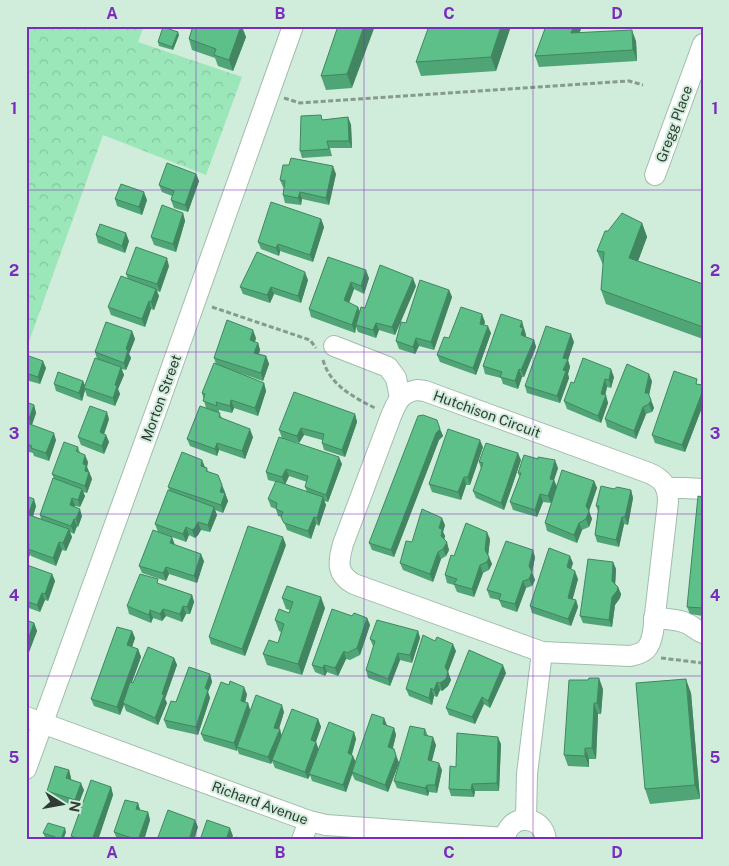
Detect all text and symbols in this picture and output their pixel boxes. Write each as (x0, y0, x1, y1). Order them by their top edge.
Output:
text: A (106, 4, 118, 23)
text: B (275, 4, 286, 23)
text: C (443, 4, 455, 23)
text: D (611, 4, 623, 23)
street label: Gregg Place (653, 83, 695, 165)
text: 1 (11, 99, 17, 118)
text: 1 (712, 99, 718, 118)
text: 2 (9, 261, 19, 280)
text: 2 (710, 261, 720, 280)
street label: Morton Street (138, 352, 184, 444)
street label: Hutchison Circuit (431, 387, 543, 441)
text: 3 (9, 424, 19, 443)
text: 3 (710, 424, 720, 443)
text: 4 (9, 586, 20, 605)
text: 4 (710, 586, 721, 605)
text: 5 (9, 748, 20, 767)
text: 5 (710, 748, 721, 767)
north arrow (38, 778, 88, 828)
street label: Richard Avenue (210, 778, 310, 828)
text: N (66, 800, 84, 813)
text: A (106, 843, 118, 862)
text: B (275, 843, 286, 862)
text: C (443, 843, 455, 862)
text: D (611, 843, 623, 862)

